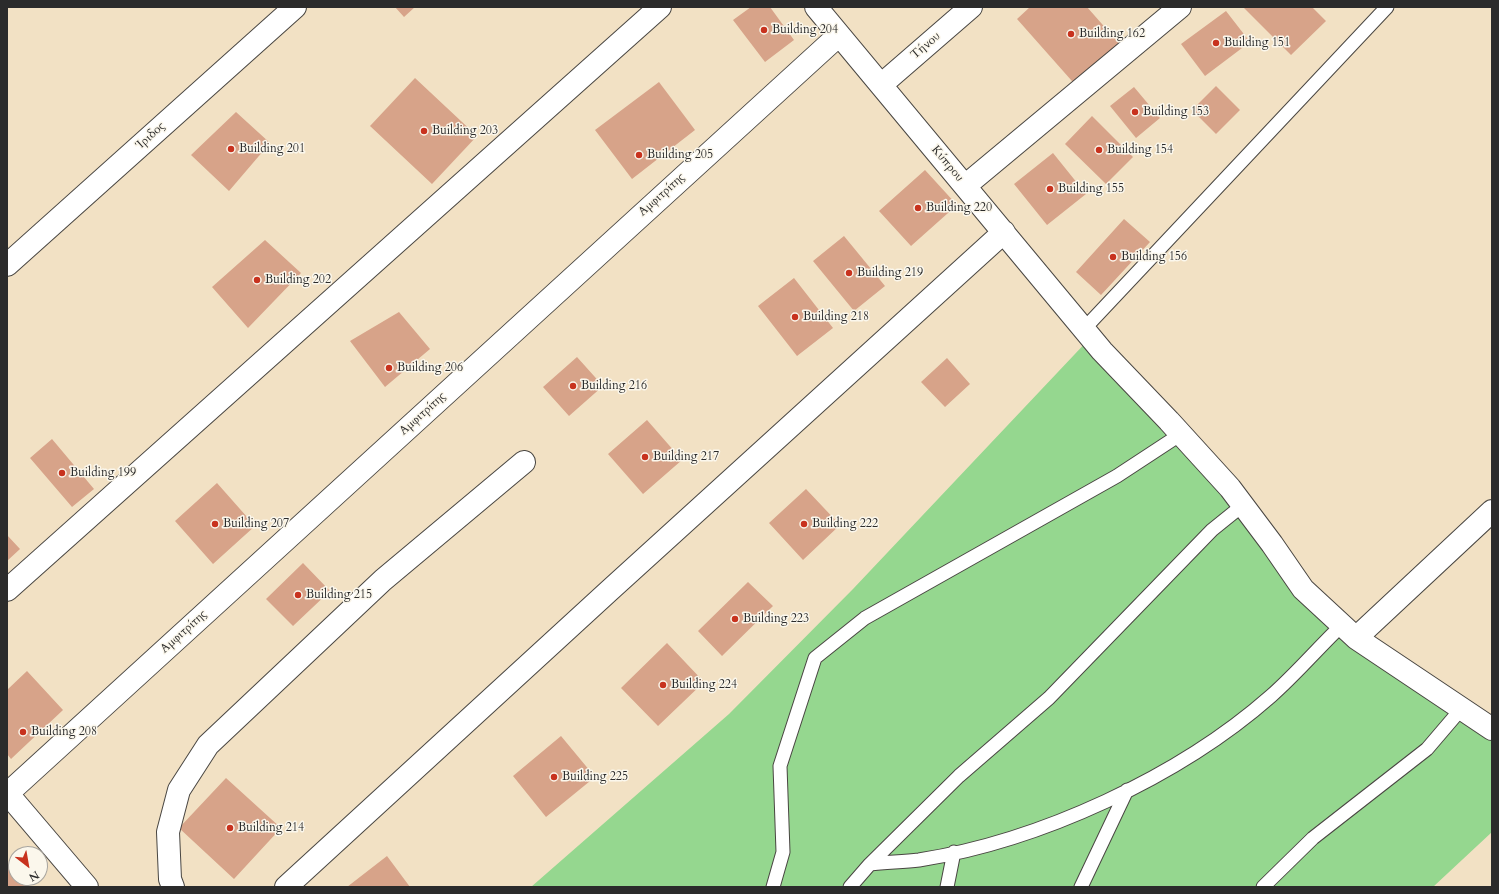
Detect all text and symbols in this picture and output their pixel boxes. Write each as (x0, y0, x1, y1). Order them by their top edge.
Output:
place label: Building 204 (772, 23, 838, 37)
marker: Building 204 (759, 25, 769, 35)
place label: Building 162 (1079, 27, 1145, 41)
street label: Τήνου (908, 29, 944, 63)
marker: Building 162 (1066, 29, 1076, 39)
place label: Building 151 (1224, 36, 1290, 50)
marker: Building 151 (1211, 38, 1221, 48)
place label: Building 153 (1143, 105, 1209, 119)
marker: Building 153 (1130, 107, 1140, 117)
street label: Ίριδος (134, 119, 168, 153)
place label: Building 203 (432, 124, 498, 138)
marker: Building 203 (419, 126, 429, 136)
place label: Building 201 (239, 142, 305, 156)
street label: Κύπρου (928, 143, 966, 185)
place label: Building 154 (1107, 143, 1173, 157)
marker: Building 201 (226, 144, 236, 154)
marker: Building 154 (1094, 145, 1104, 155)
place label: Building 205 (647, 148, 713, 162)
marker: Building 205 (634, 150, 644, 160)
street label: Αμφιτρίτης (636, 170, 688, 220)
place label: Building 155 (1058, 182, 1124, 196)
marker: Building 155 (1045, 184, 1055, 194)
place label: Building 220 (926, 201, 992, 215)
marker: Building 220 (913, 203, 923, 213)
place label: Building 156 (1121, 250, 1187, 264)
marker: Building 156 (1108, 252, 1118, 262)
place label: Building 219 (857, 266, 923, 280)
marker: Building 219 (844, 268, 854, 278)
place label: Building 202 (265, 273, 331, 287)
marker: Building 202 (252, 275, 262, 285)
place label: Building 218 (803, 310, 869, 324)
marker: Building 218 (790, 312, 800, 322)
place label: Building 206 (397, 361, 463, 375)
marker: Building 206 (384, 363, 394, 373)
place label: Building 216 (581, 379, 647, 393)
marker: Building 216 (568, 381, 578, 391)
street label: Αμφιτρίτης (397, 389, 449, 439)
place label: Building 217 (653, 450, 719, 464)
marker: Building 217 (640, 452, 650, 462)
place label: Building 199 (70, 466, 136, 480)
marker: Building 199 (57, 468, 67, 478)
place label: Building 207 (223, 517, 289, 531)
place label: Building 222 (812, 517, 878, 531)
marker: Building 207 (210, 519, 220, 529)
marker: Building 222 (799, 519, 809, 529)
place label: Building 215 (306, 588, 372, 602)
marker: Building 215 (293, 590, 303, 600)
street label: Αμφιτρίτης (158, 607, 210, 657)
place label: Building 223 (743, 612, 809, 626)
marker: Building 223 (730, 614, 740, 624)
place label: Building 224 (671, 678, 737, 692)
marker: Building 224 (658, 680, 668, 690)
place label: Building 208 (31, 725, 97, 739)
marker: Building 208 (18, 727, 28, 737)
place label: Building 225 (562, 770, 628, 784)
marker: Building 225 (549, 772, 559, 782)
place label: Building 214 (238, 821, 304, 835)
marker: Building 214 (225, 823, 235, 833)
north arrow (8, 846, 48, 886)
text: N (26, 867, 42, 885)

